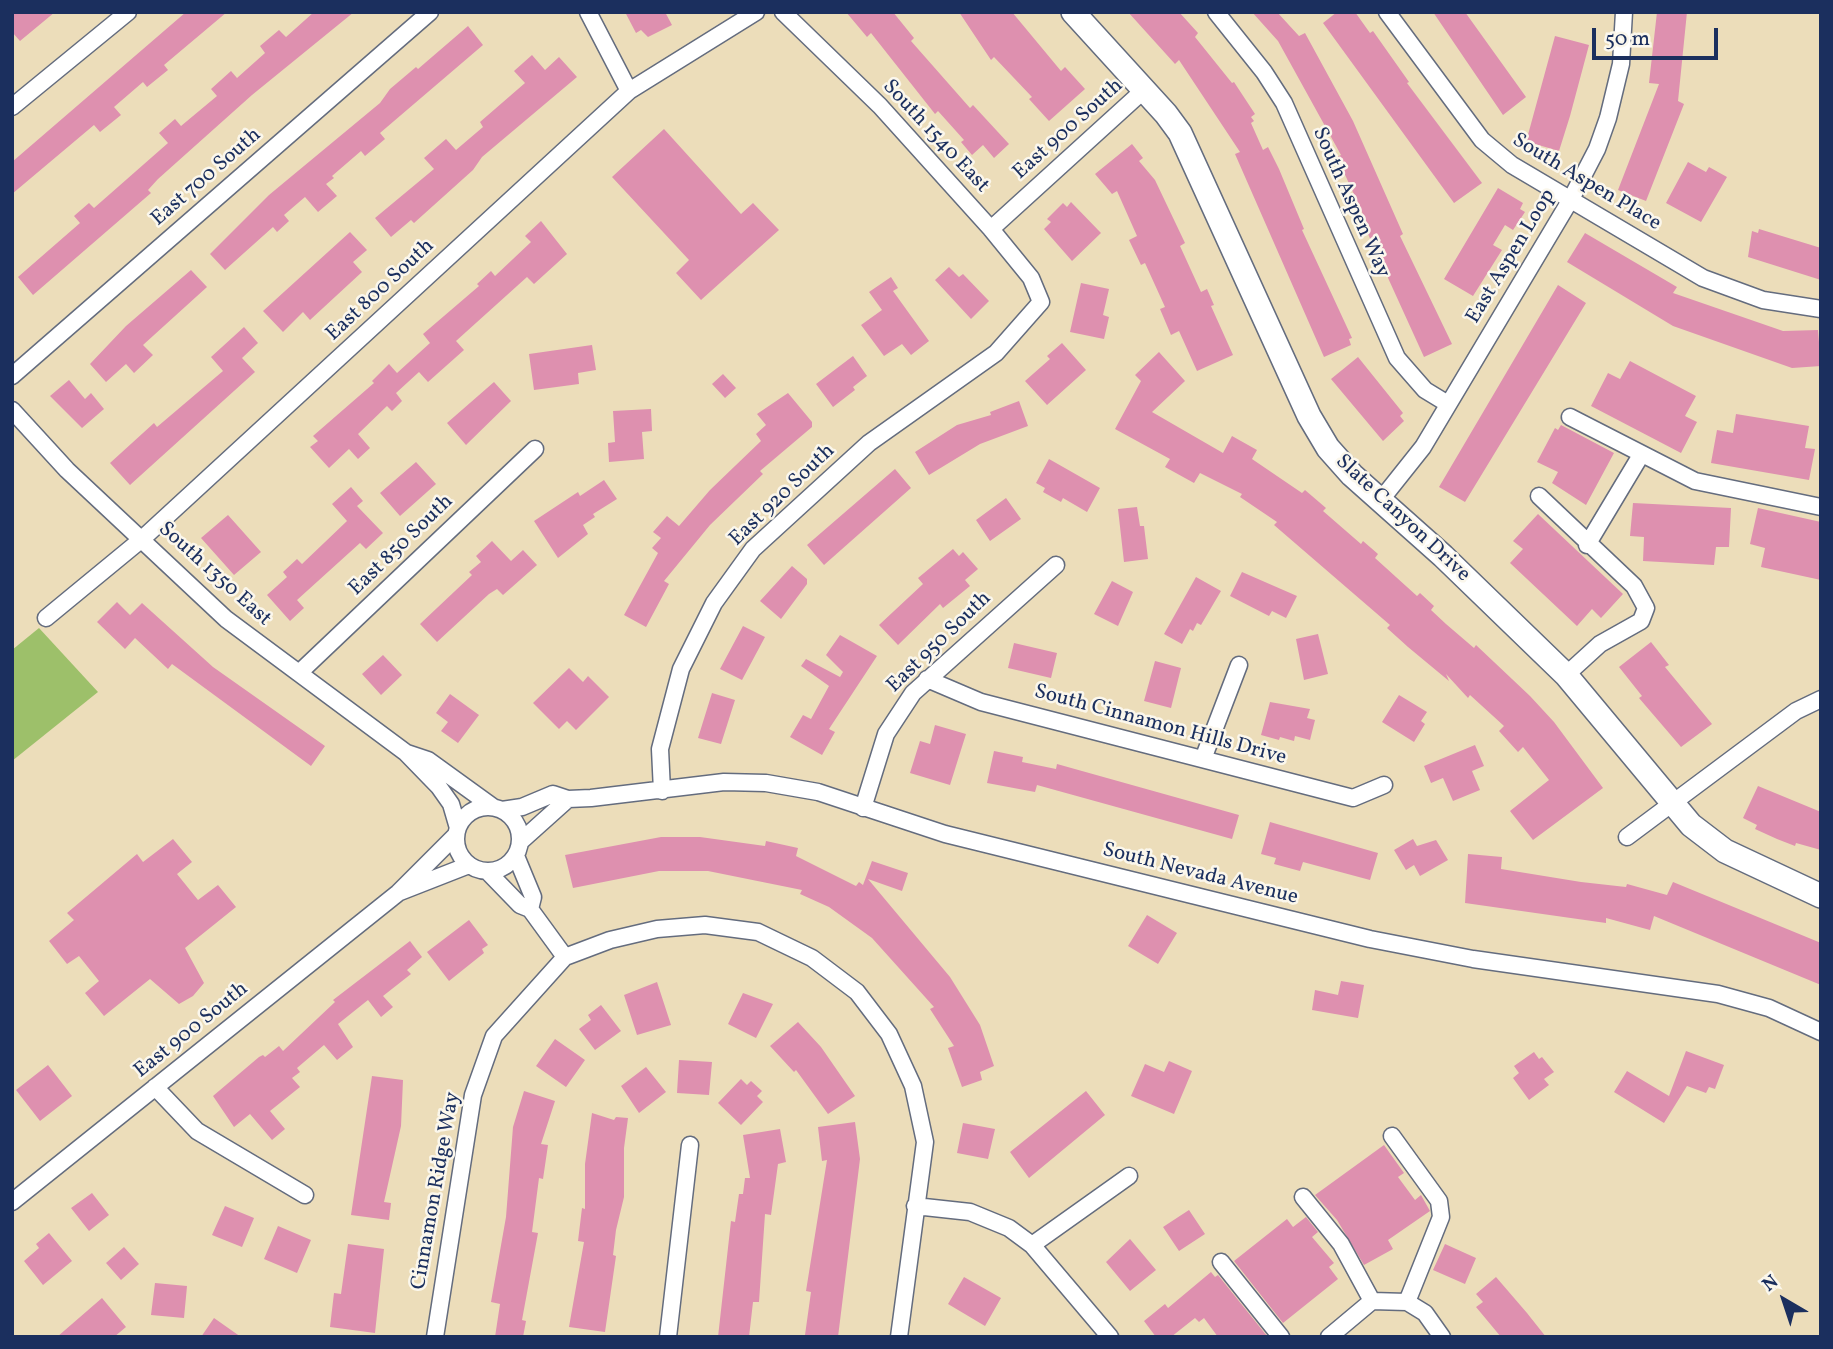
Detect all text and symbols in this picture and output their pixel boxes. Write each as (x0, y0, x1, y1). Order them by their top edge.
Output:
scale bar (1595, 14, 1721, 58)
text: 50 m (1605, 25, 1650, 54)
street label: East 900 South (1009, 74, 1129, 186)
street label: South 1540 East (876, 75, 994, 199)
street label: East 700 South (147, 123, 267, 233)
street label: South Aspen Way (1306, 124, 1394, 282)
street label: South Aspen Place (1507, 129, 1665, 237)
street label: East Aspen Loop (1462, 185, 1562, 329)
street label: East 800 South (322, 235, 440, 347)
street label: East 920 South (725, 439, 841, 553)
street label: Slate Canyon Drive (1329, 450, 1475, 588)
street label: East 850 South (345, 490, 459, 602)
street label: South 1350 East (152, 518, 276, 632)
street label: East 950 South (883, 587, 997, 699)
street label: South Cinnamon Hills Drive (1031, 680, 1289, 772)
street label: South Nevada Avenue (1100, 838, 1300, 912)
street label: East 900 South (130, 977, 254, 1085)
street label: Cinnamon Ridge Way (407, 1090, 467, 1292)
north arrow (1749, 1265, 1819, 1335)
text: N (1757, 1269, 1784, 1298)

